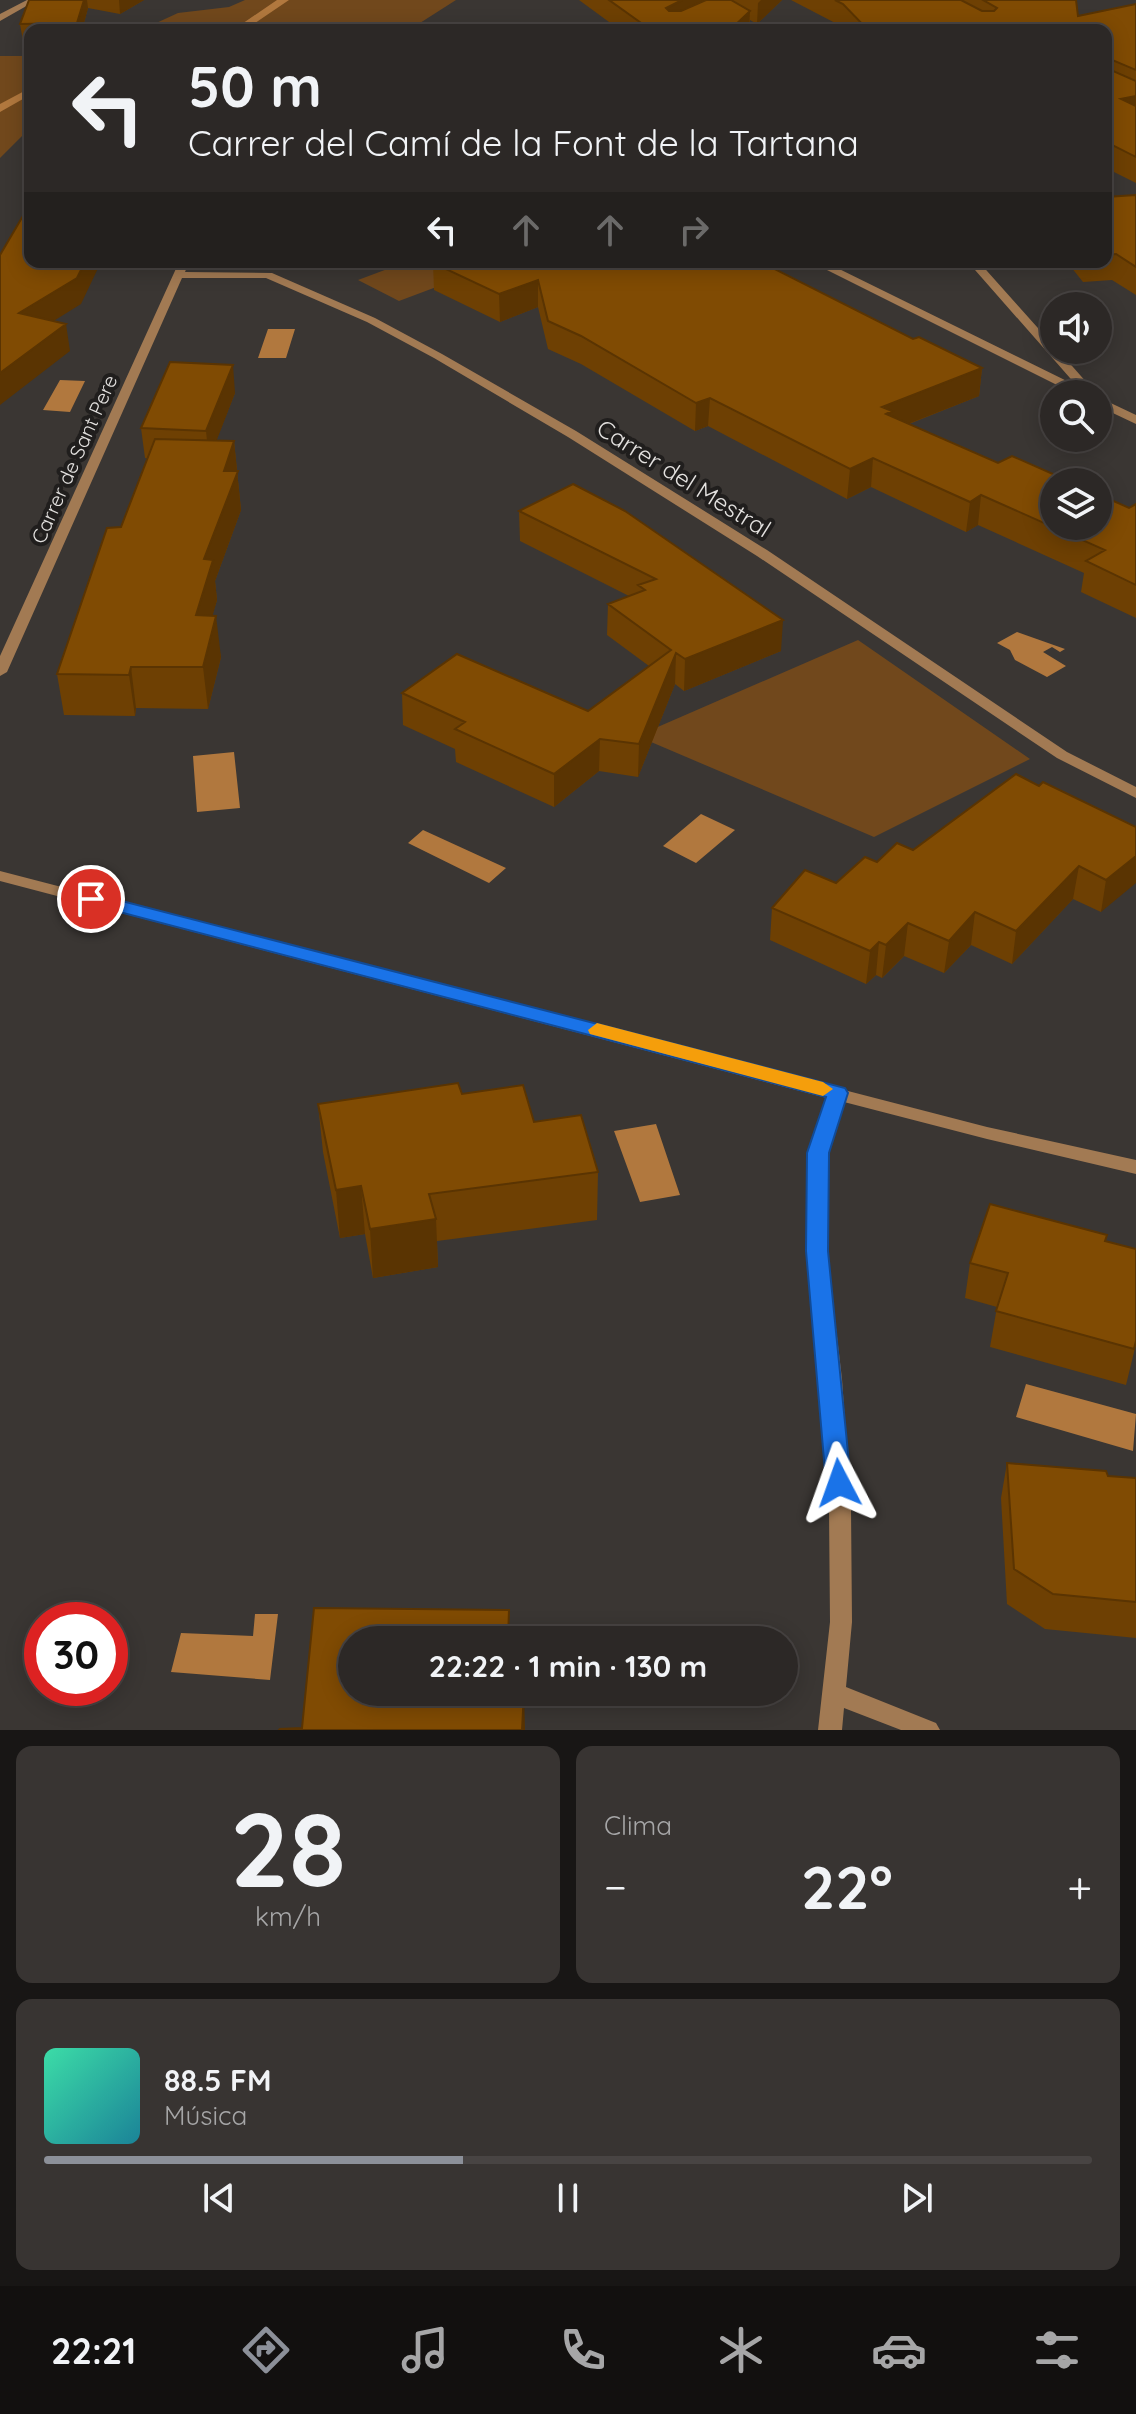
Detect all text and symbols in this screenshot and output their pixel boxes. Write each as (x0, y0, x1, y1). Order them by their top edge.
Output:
text: 50 m (188, 51, 322, 121)
icon: left (56, 56, 160, 160)
text: Carrer del Camí de la Font de la Tartana (188, 120, 859, 165)
icon: left (420, 208, 464, 252)
icon: ahead (504, 208, 548, 252)
icon: ahead (588, 208, 632, 252)
icon: right (672, 208, 716, 252)
map controls (1040, 292, 1112, 540)
button: sound (1040, 292, 1112, 364)
street label: Carrer de Sant Pere (26, 371, 122, 547)
button: search (1040, 380, 1112, 452)
street label: Carrer del Mestral (591, 412, 777, 544)
button: layers (1040, 468, 1112, 540)
pin (57, 865, 125, 933)
icon: arrive (69, 877, 113, 921)
position arrow (797, 1441, 881, 1525)
speed limit sign: 30 (24, 1602, 128, 1706)
text: 22:22 · 1 min · 130 m (429, 1647, 707, 1685)
text: 28 (230, 1783, 346, 1913)
text: Clima (604, 1809, 672, 1842)
text: 22° (801, 1849, 893, 1924)
text: − (604, 1859, 627, 1914)
text: + (1067, 1859, 1092, 1914)
text: km/h (255, 1900, 321, 1933)
text: 88.5 FM (164, 2061, 271, 2099)
text: Música (164, 2099, 247, 2132)
icon: previous (197, 2176, 241, 2220)
icon: pause (546, 2176, 590, 2220)
icon: next (895, 2176, 939, 2220)
icon: directions (238, 2322, 294, 2378)
icon: music (397, 2322, 453, 2378)
icon: phone (555, 2322, 611, 2378)
icon: climate (713, 2322, 769, 2378)
icon: car (871, 2322, 927, 2378)
icon: filters (1029, 2322, 1085, 2378)
text: 22:21 (51, 2328, 136, 2373)

